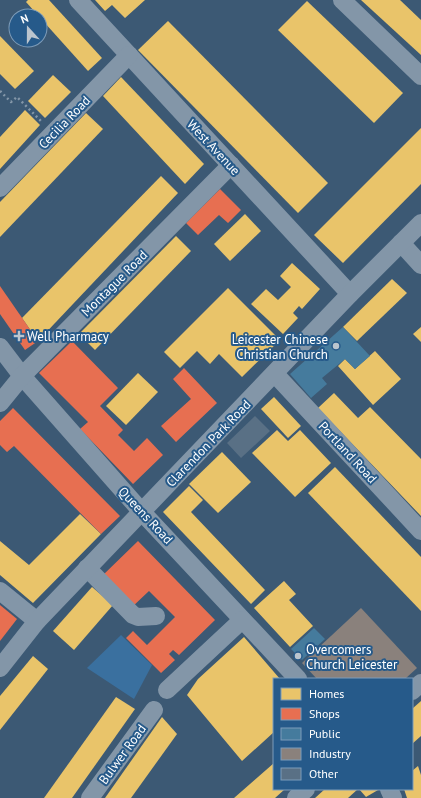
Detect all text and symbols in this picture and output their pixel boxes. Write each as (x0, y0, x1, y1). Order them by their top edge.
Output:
north arrow (8, 8, 48, 48)
text: N (19, 11, 30, 26)
street label: Cecilia Road (35, 92, 94, 153)
street label: West Avenue (183, 116, 244, 179)
street label: Montague Road (78, 247, 151, 320)
place label: Well Pharmacy (27, 328, 109, 345)
marker: Well Pharmacy (14, 331, 24, 341)
place label: Leicester Chinese Christian Church (232, 331, 328, 363)
marker: Leicester Chinese Christian Church (331, 341, 341, 351)
street label: Clarendon Park Road (162, 396, 254, 491)
street label: Portland Road (315, 418, 381, 487)
street label: Queens Road (115, 483, 177, 548)
place label: Overcomers Church Leicester (306, 641, 398, 673)
marker: Overcomers Church Leicester (293, 651, 303, 661)
legend (273, 678, 413, 790)
text: Homes (309, 686, 344, 701)
text: Shops (309, 706, 340, 721)
street label: Bulwer Road (95, 721, 150, 788)
text: Public (309, 726, 341, 741)
text: Industry (309, 746, 351, 761)
text: Other (309, 766, 338, 781)

